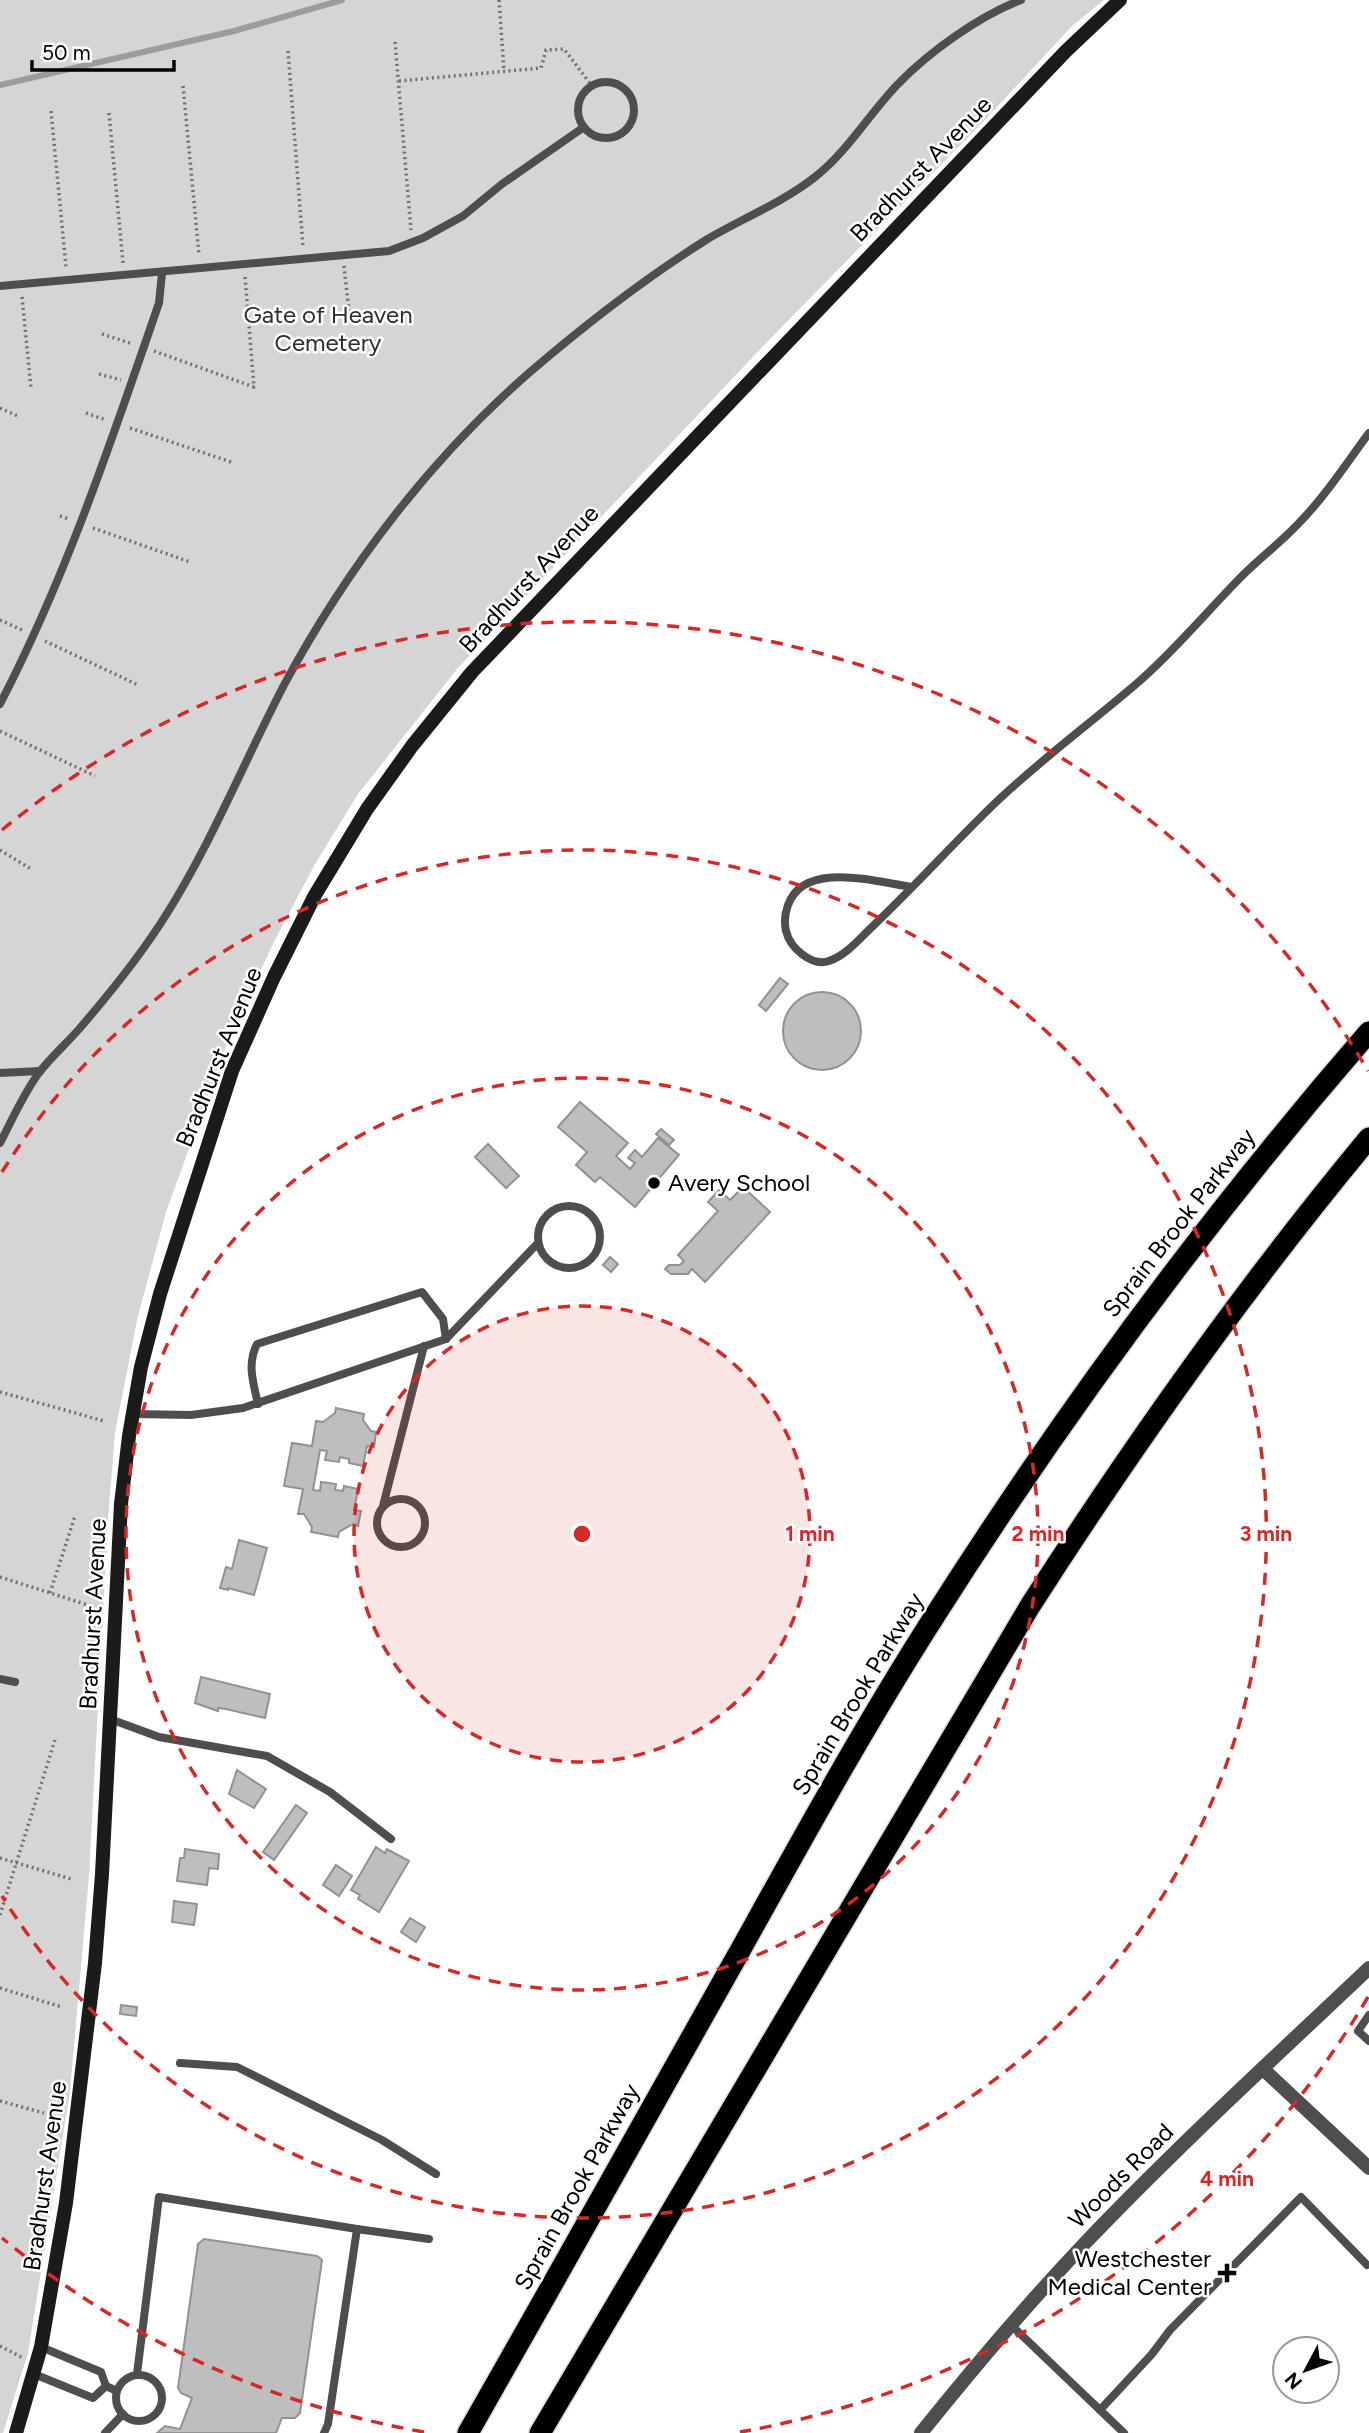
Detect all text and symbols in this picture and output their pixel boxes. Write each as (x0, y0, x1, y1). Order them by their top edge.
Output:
scale bar (32, 28, 173, 72)
text: 50 m (42, 40, 91, 65)
street label: Bradhurst Avenue (844, 90, 998, 248)
park label: Gate of Heaven Cemetery (243, 300, 413, 357)
street label: Bradhurst Avenue (453, 499, 604, 659)
street label: Bradhurst Avenue (169, 963, 268, 1151)
street label: Sprain Brook Parkway (1096, 1122, 1261, 1323)
place label: Avery School (668, 1168, 810, 1197)
marker: Avery School (646, 1175, 662, 1191)
street label: Bradhurst Avenue (73, 1518, 112, 1710)
text: 1 min (785, 1521, 835, 1546)
text: 2 min (1012, 1521, 1064, 1546)
text: 3 min (1240, 1521, 1292, 1546)
centre of rings (570, 1522, 594, 1546)
street label: Sprain Brook Parkway (786, 1587, 930, 1800)
street label: Sprain Brook Parkway (508, 2078, 645, 2295)
street label: Bradhurst Avenue (17, 2079, 72, 2273)
street label: Woods Road (1062, 2117, 1179, 2234)
text: 4 min (1200, 2166, 1254, 2191)
place label: Westchester Medical Center (1048, 2244, 1211, 2301)
marker: Westchester Medical Center (1217, 2263, 1237, 2283)
north arrow (1271, 2335, 1341, 2405)
text: N (1280, 2368, 1307, 2394)

